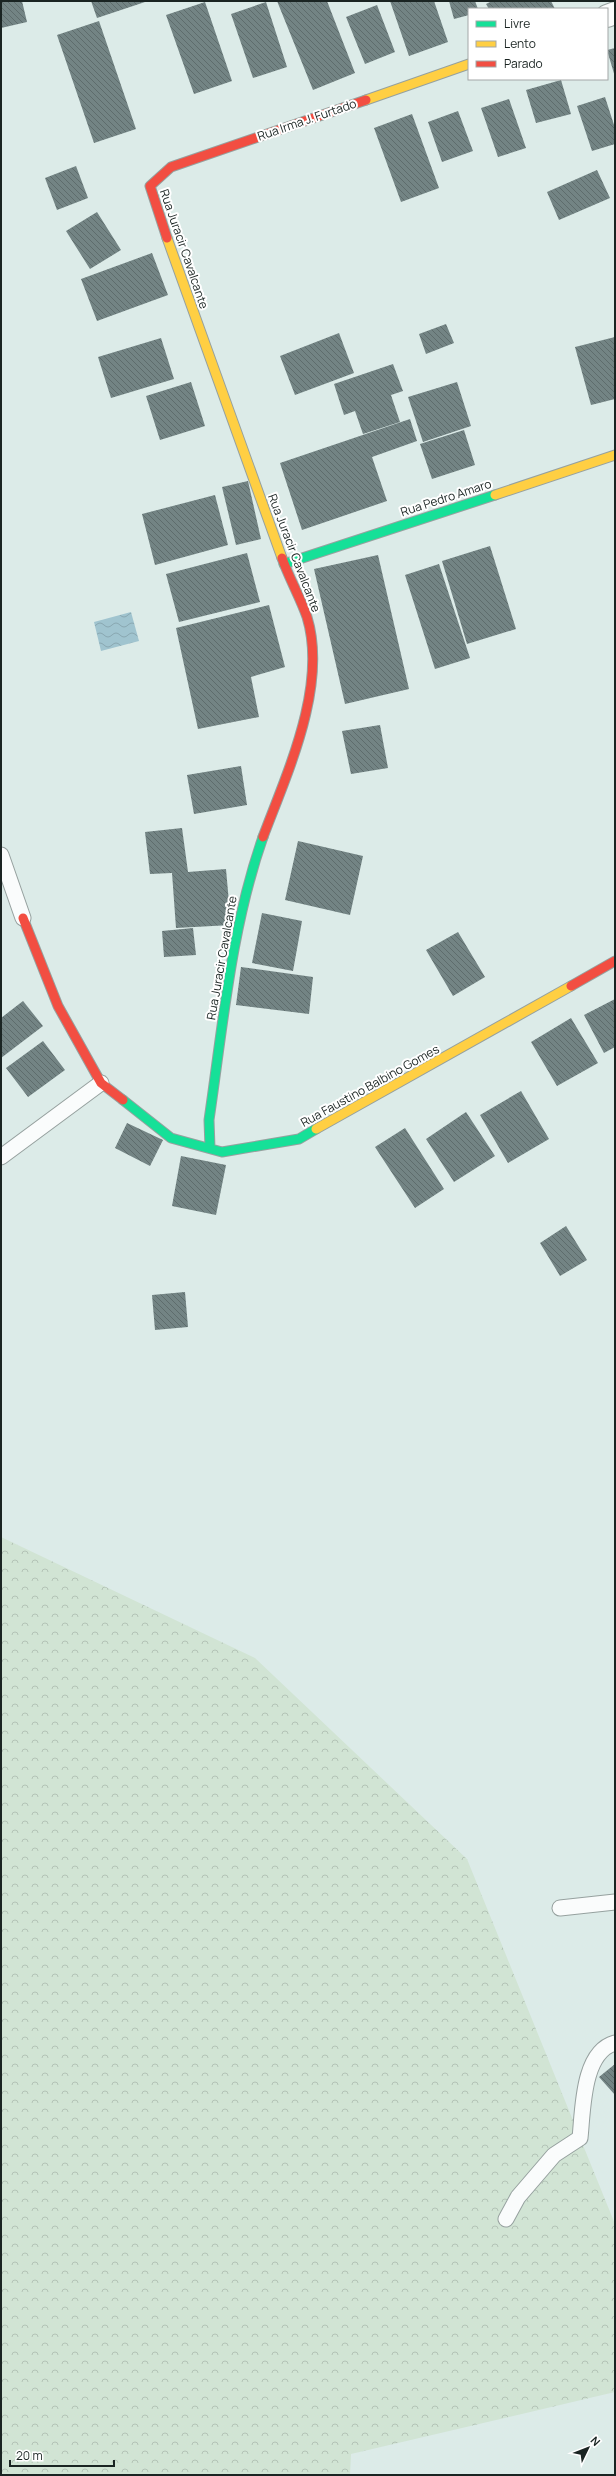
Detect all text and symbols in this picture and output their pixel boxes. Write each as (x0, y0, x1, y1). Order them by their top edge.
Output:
legend (468, 8, 608, 80)
text: Livre (504, 15, 530, 32)
text: Lento (504, 35, 536, 52)
text: Parado (504, 55, 543, 72)
street label: Rua Irma J. Furtado (255, 95, 359, 144)
street label: Rua Juracir Cavalcante (156, 187, 213, 311)
street label: Rua Pedro Amaro (398, 475, 493, 520)
street label: Rua Juracir Cavalcante (264, 491, 325, 614)
street label: Rua Juracir Cavalcante (202, 895, 241, 1021)
street label: Rua Faustino Balbino Gomes (297, 1040, 442, 1131)
north arrow (568, 2428, 608, 2468)
text: N (587, 2433, 604, 2449)
scale bar (10, 2442, 114, 2468)
text: 20 m (16, 2447, 43, 2464)

